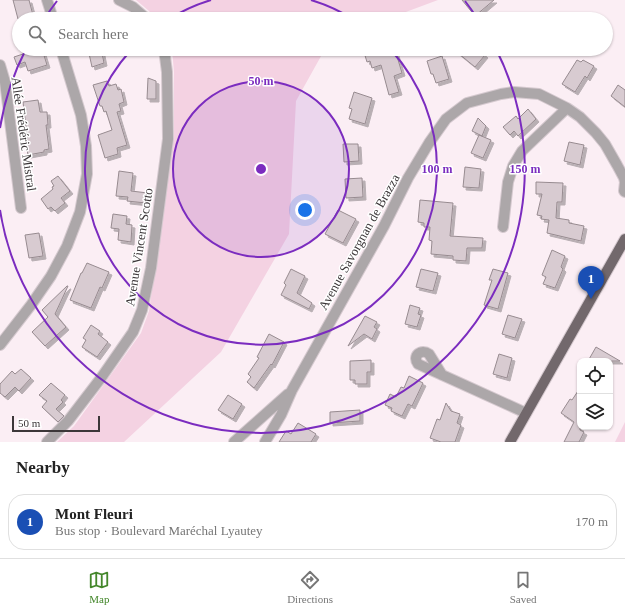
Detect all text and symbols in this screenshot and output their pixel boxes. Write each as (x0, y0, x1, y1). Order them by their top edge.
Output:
search box (12, 12, 613, 56)
icon: search (26, 23, 48, 45)
text: Search here (58, 26, 128, 42)
text: 50 m (249, 74, 274, 88)
street label: Allée Frédéric Mistral (9, 76, 40, 193)
centre of rings (254, 162, 268, 176)
text: 100 m (422, 162, 453, 176)
text: 150 m (510, 162, 541, 176)
street label: Avenue Savorgnan de Brazza (315, 171, 403, 313)
street label: Avenue Vincent Scotto (122, 187, 156, 307)
your location (295, 200, 315, 220)
pin: 1 (578, 266, 604, 299)
map controls (577, 358, 613, 430)
button: locate (577, 358, 613, 394)
button: layers (577, 394, 613, 430)
scale bar (12, 414, 100, 433)
text: 50 m (18, 417, 40, 429)
text: Nearby (16, 458, 70, 477)
text: Mont Fleuri (55, 506, 133, 522)
text: 1 (27, 514, 33, 529)
text: 170 m (575, 514, 608, 529)
text: Bus stop · Boulevard Maréchal Lyautey (55, 523, 263, 538)
tab: Map (88, 569, 110, 605)
tab: Directions (287, 569, 333, 605)
tab: Saved (510, 569, 537, 605)

